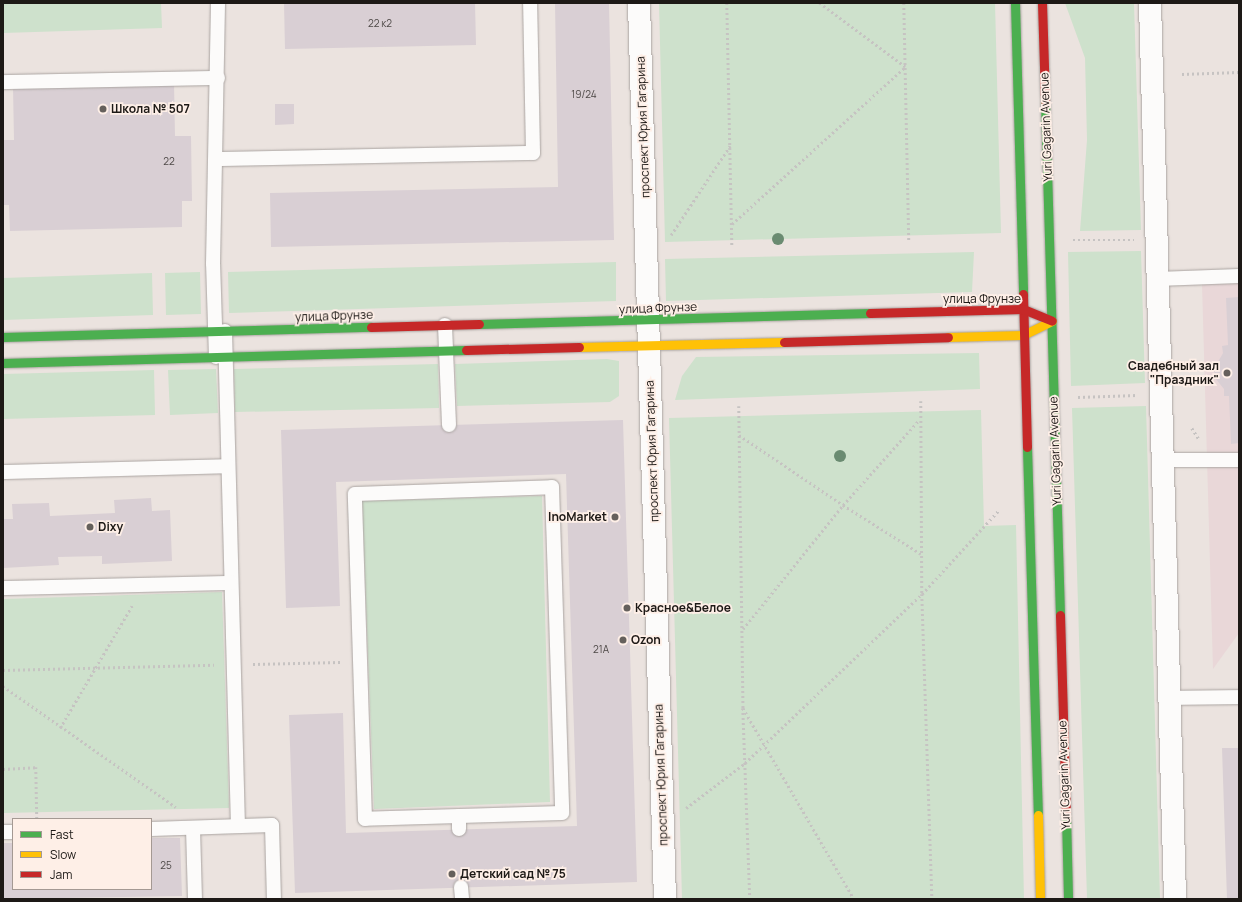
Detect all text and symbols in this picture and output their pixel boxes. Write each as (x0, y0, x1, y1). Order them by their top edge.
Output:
house number: 22 к2 (368, 18, 392, 30)
street label: проспект Юрия Гагарина (633, 56, 653, 198)
street label: Yuri Gagarin Avenue (1037, 72, 1055, 182)
house number: 19/24 (571, 89, 597, 101)
place label: Школа № 507 (111, 102, 190, 116)
marker: Школа № 507 (98, 104, 108, 114)
house number: 22 (163, 156, 175, 168)
street label: улица Фрунзе (943, 292, 1021, 306)
street label: улица Фрунзе (619, 299, 697, 317)
street label: улица Фрунзе (295, 307, 373, 325)
place label: Свадебный зал "Праздник" (1128, 359, 1219, 387)
marker: Свадебный зал "Праздник" (1222, 368, 1232, 378)
street label: проспект Юрия Гагарина (642, 380, 662, 522)
street label: Yuri Gagarin Avenue (1046, 396, 1064, 506)
place label: InoMarket (548, 510, 607, 524)
marker: InoMarket (610, 512, 620, 522)
place label: Dixy (98, 520, 123, 534)
marker: Dixy (85, 522, 95, 532)
place label: Красное&Белое (635, 601, 731, 615)
marker: Красное&Белое (622, 603, 632, 613)
place label: Ozon (631, 633, 661, 647)
marker: Ozon (618, 635, 628, 645)
house number: 21А (593, 644, 609, 656)
street label: проспект Юрия Гагарина (651, 704, 671, 846)
street label: Yuri Gagarin Avenue (1055, 720, 1073, 830)
legend (12, 818, 152, 890)
text: Fast (50, 826, 74, 843)
text: Slow (50, 846, 76, 863)
house number: 25 (160, 860, 172, 872)
text: Jam (50, 866, 72, 883)
place label: Детский сад № 75 (460, 867, 566, 881)
marker: Детский сад № 75 (447, 869, 457, 879)

